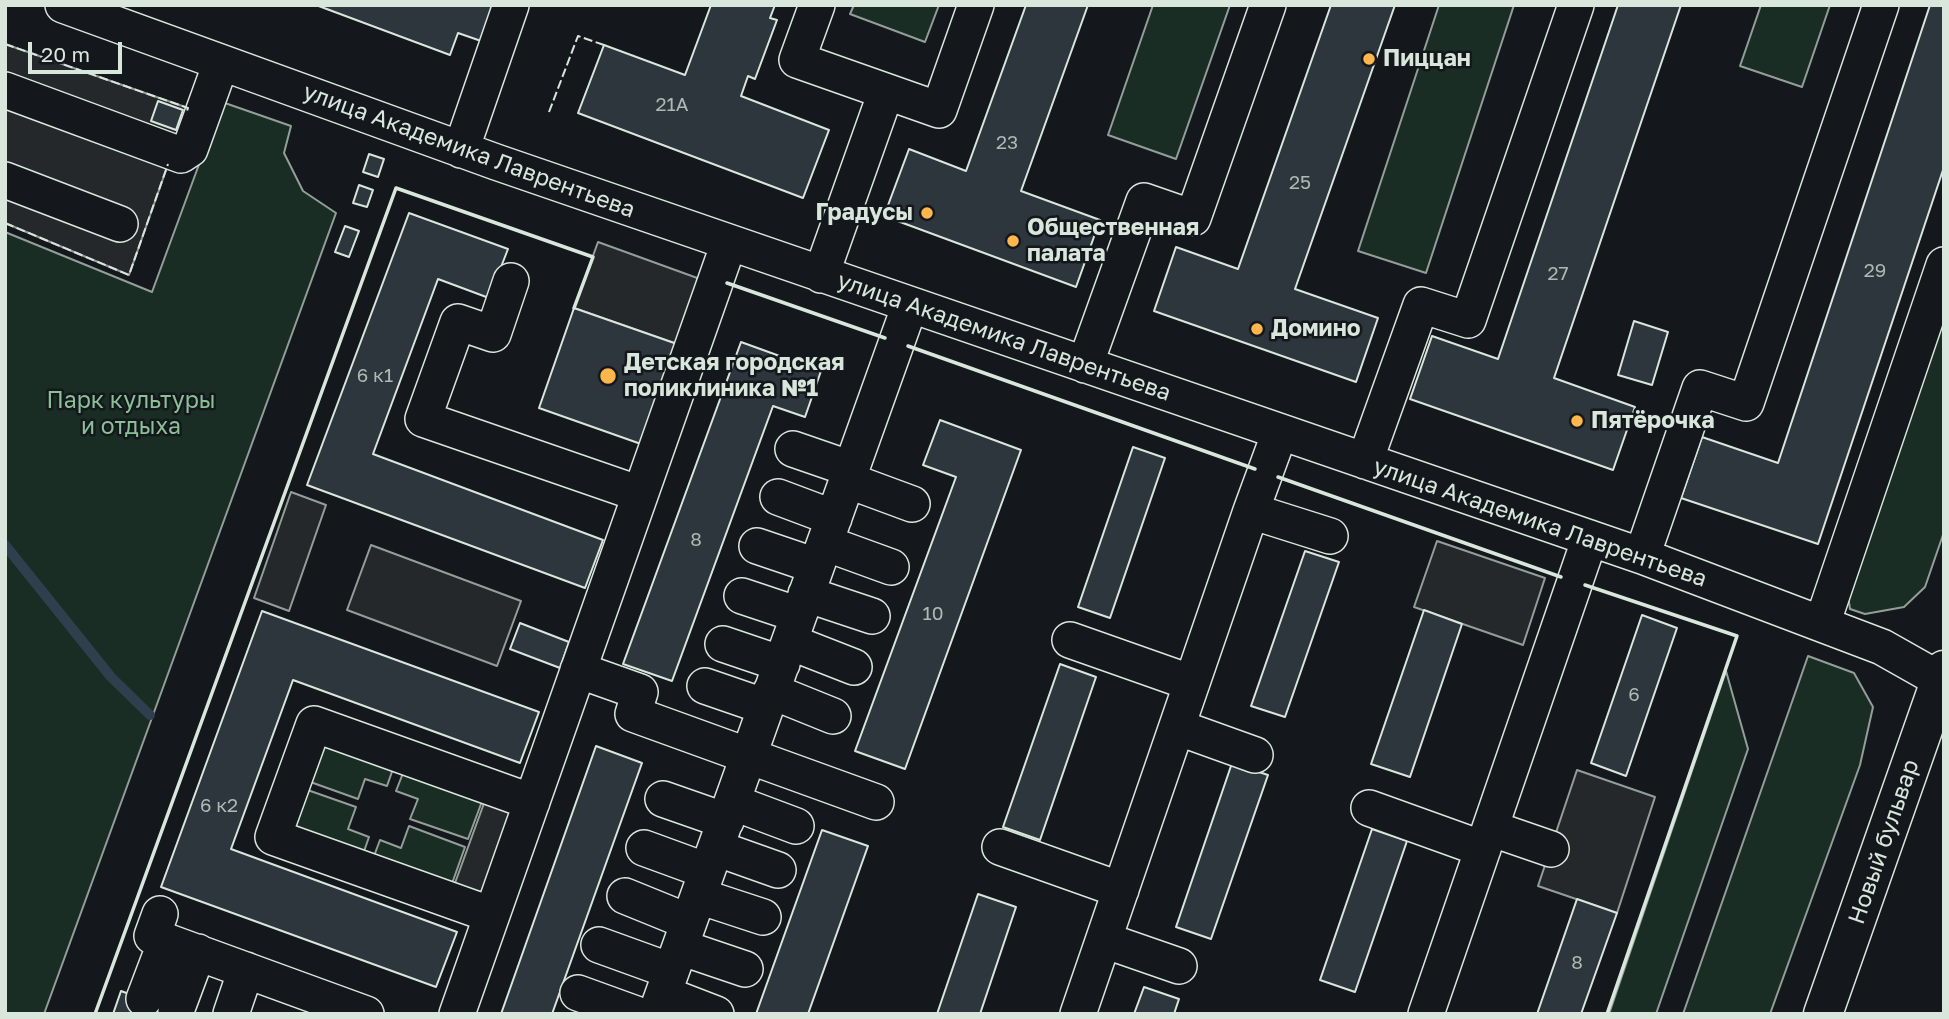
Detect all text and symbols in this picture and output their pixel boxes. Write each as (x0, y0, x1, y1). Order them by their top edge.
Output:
scale bar (32, 28, 126, 72)
text: 20 m (41, 41, 90, 67)
place label: Пиццан (1383, 45, 1471, 73)
marker: Пиццан (1361, 51, 1377, 67)
street label: улица Академика Лаврентьева (299, 78, 639, 224)
house number: 21А (656, 94, 688, 116)
house number: 23 (996, 132, 1018, 154)
house number: 25 (1289, 172, 1311, 194)
place label: Градусы (815, 199, 913, 227)
marker: Градусы (919, 205, 935, 221)
place label: Общественная палата (1027, 214, 1199, 268)
marker: Общественная палата (1005, 233, 1021, 249)
house number: 29 (1864, 260, 1886, 282)
house number: 27 (1547, 263, 1569, 285)
street label: улица Академика Лаврентьева (834, 267, 1174, 407)
place label: Домино (1271, 315, 1360, 343)
marker: Домино (1249, 321, 1265, 337)
place label: Детская городская поликлиника №1 (624, 349, 845, 403)
house number: 6 к1 (357, 365, 393, 387)
marker: Детская городская поликлиника №1 (598, 366, 618, 386)
park label: Парк культуры и отдыха (46, 387, 216, 441)
place label: Пятёрочка (1591, 407, 1715, 435)
marker: Пятёрочка (1569, 413, 1585, 429)
street label: улица Академика Лаврентьева (1370, 453, 1710, 593)
house number: 8 (690, 529, 702, 551)
house number: 10 (923, 603, 943, 625)
house number: 6 (1628, 684, 1640, 706)
street label: Новый бульвар (1843, 756, 1925, 928)
house number: 6 к2 (200, 795, 238, 817)
house number: 8 (1571, 952, 1583, 974)

